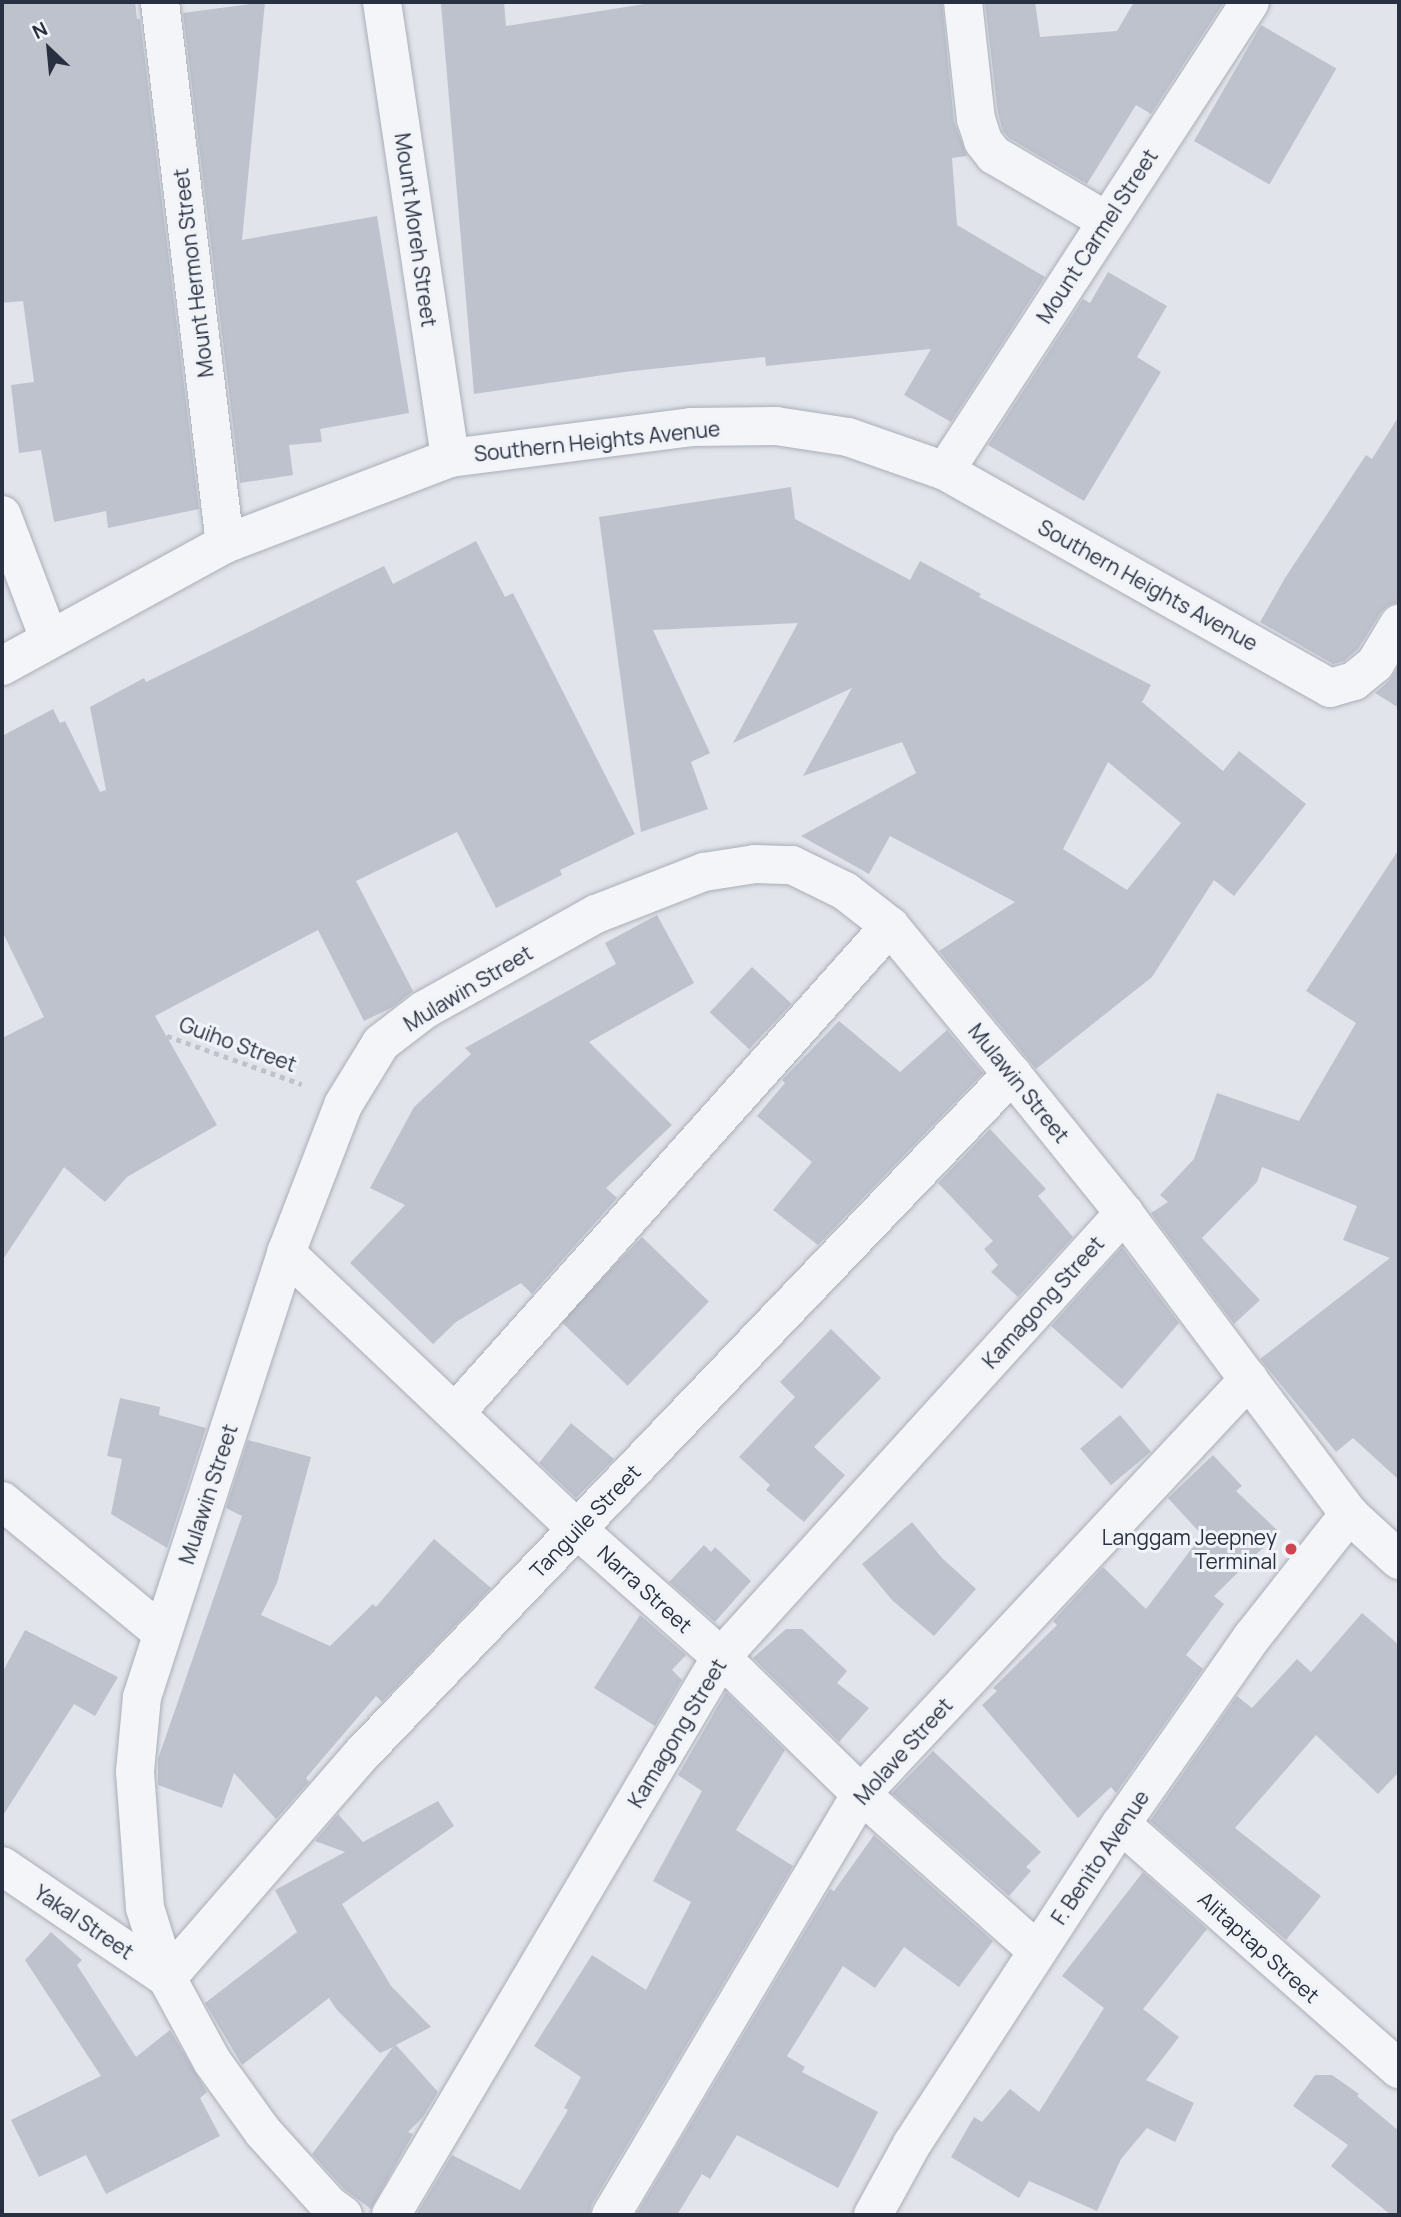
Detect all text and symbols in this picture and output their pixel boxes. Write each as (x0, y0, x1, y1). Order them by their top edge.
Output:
north arrow (14, 14, 84, 84)
text: N (28, 15, 52, 45)
street label: Mount Moreh Street (390, 131, 442, 329)
street label: Mount Carmel Street (1031, 144, 1163, 328)
street label: Mount Hermon Street (168, 167, 218, 379)
street label: Southern Heights Avenue (473, 416, 721, 466)
street label: Southern Heights Avenue (1034, 514, 1262, 656)
street label: Mulawin Street (399, 940, 537, 1036)
street label: Guiho Street (176, 1011, 300, 1077)
street label: Mulawin Street (963, 1018, 1075, 1148)
street label: Kamagong Street (977, 1231, 1109, 1373)
street label: Mulawin Street (174, 1421, 242, 1567)
street label: Tanguile Street (525, 1459, 645, 1583)
place label: Langgam Jeepney Terminal (1102, 1524, 1277, 1574)
street label: Narra Street (593, 1540, 697, 1638)
marker: Langgam Jeepney Terminal (1283, 1541, 1299, 1557)
street label: Kamagong Street (623, 1654, 731, 1812)
street label: Molave Street (849, 1693, 957, 1809)
street label: F. Benito Avenue (1046, 1785, 1154, 1929)
street label: Yakal Street (29, 1880, 139, 1964)
street label: Alitaptap Street (1193, 1886, 1325, 2008)

